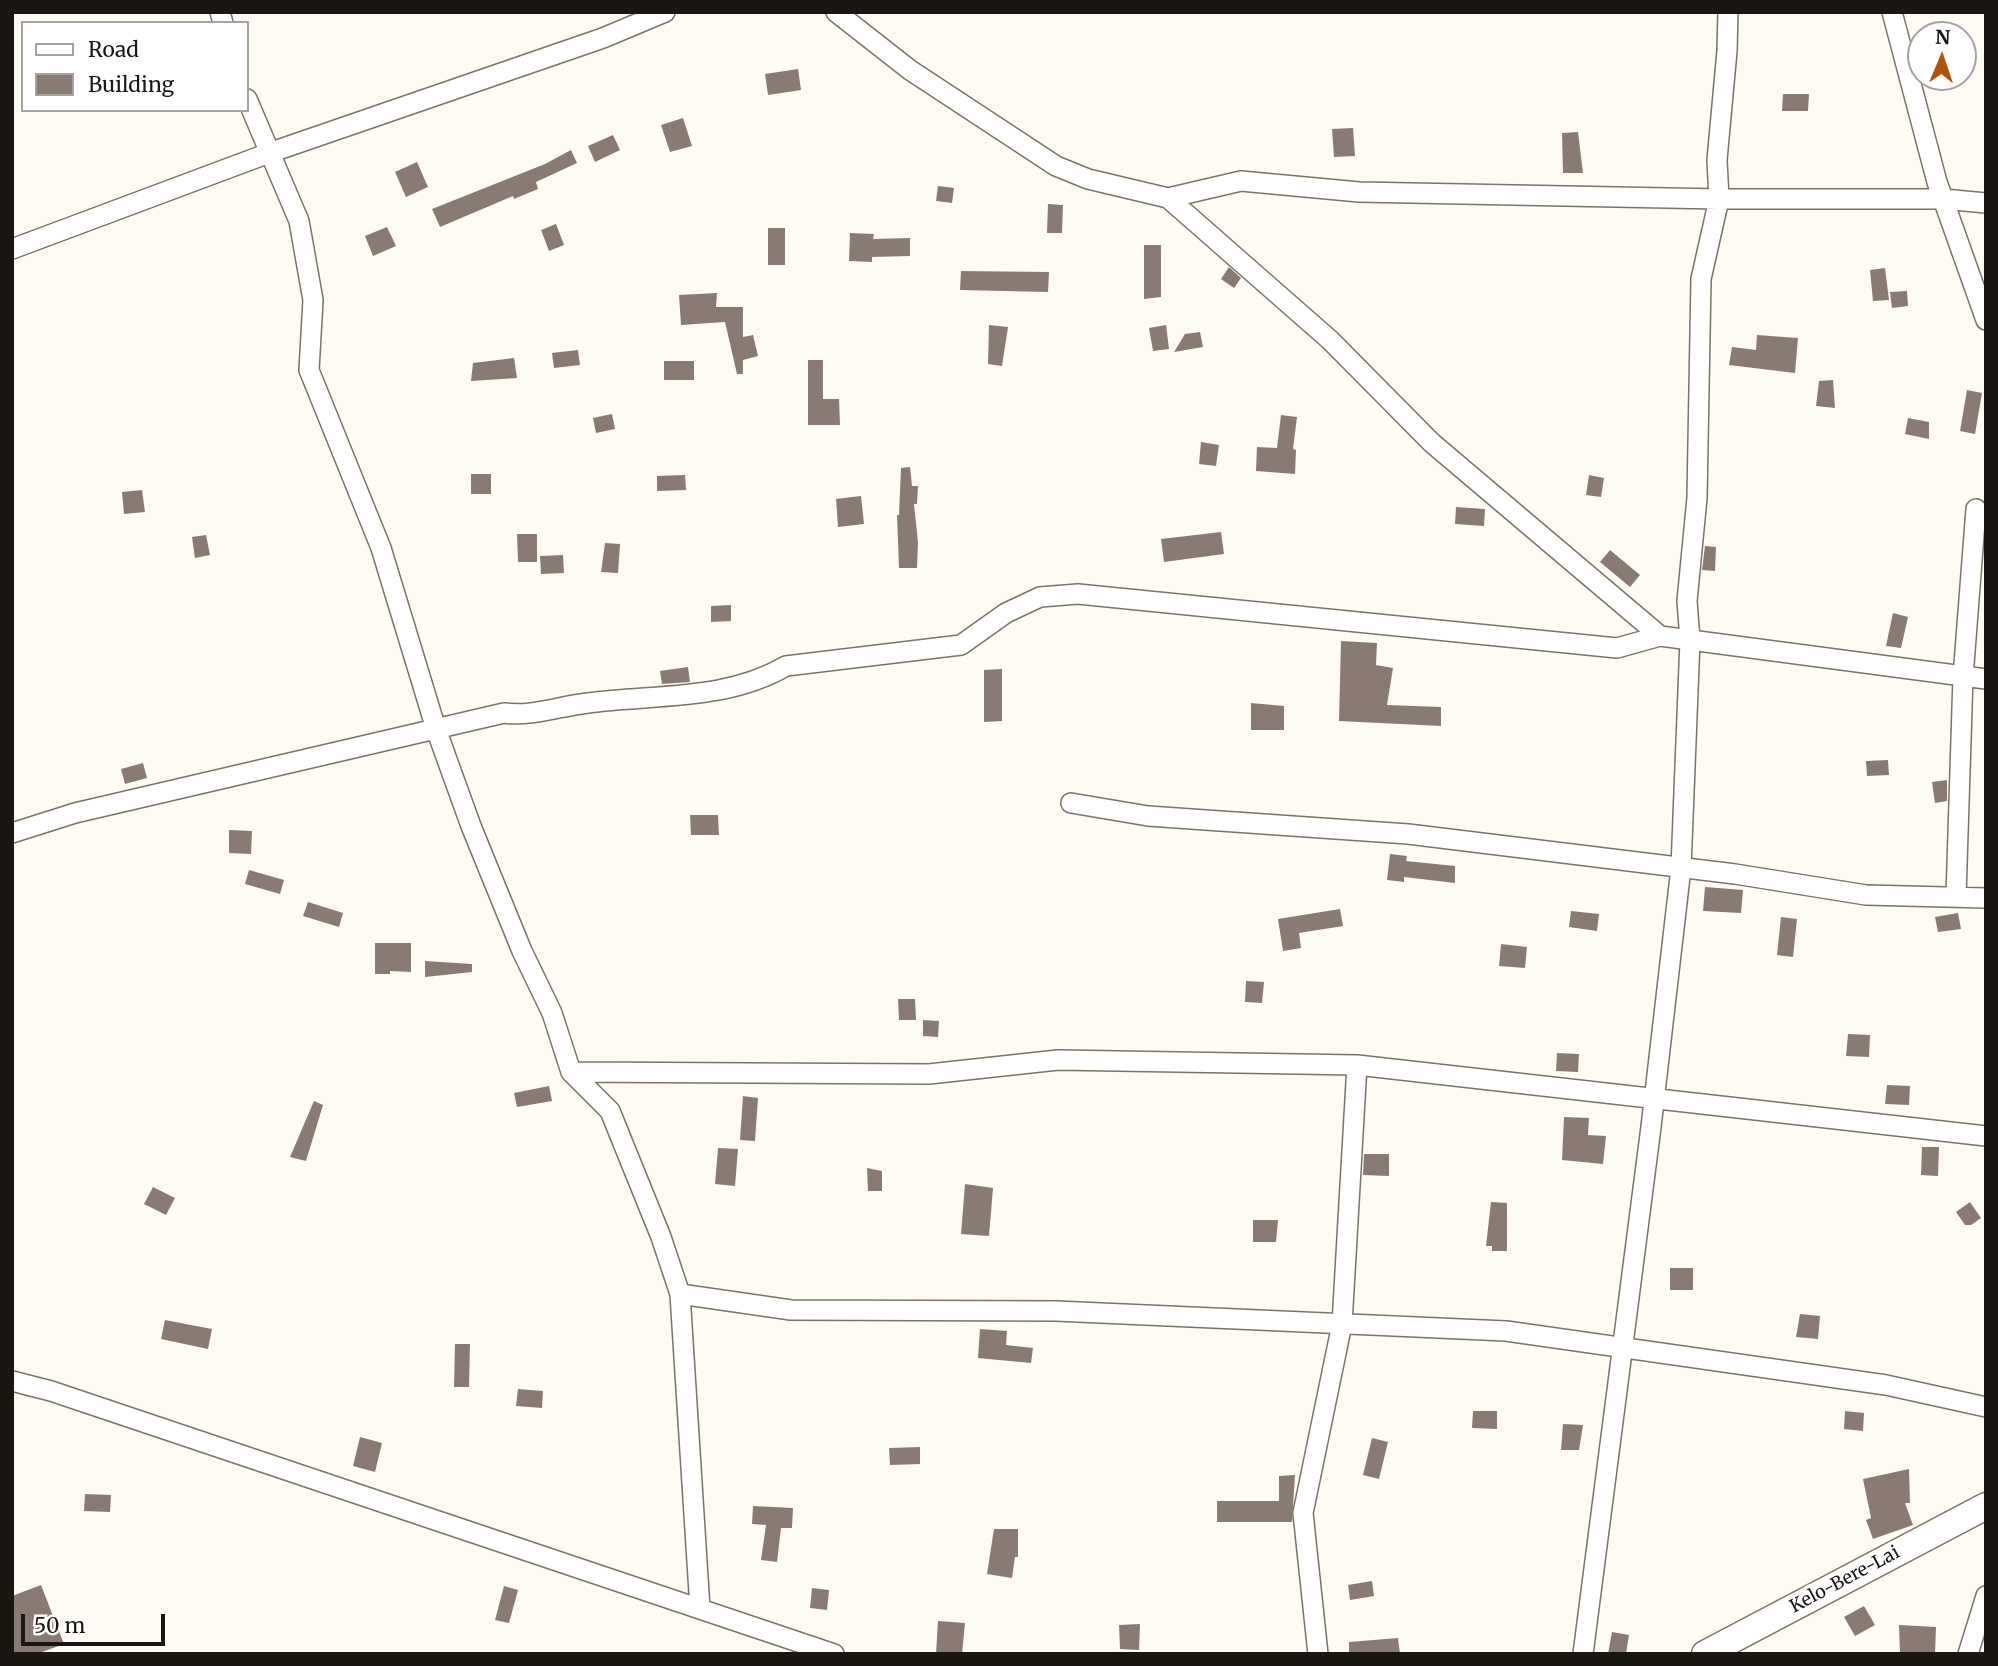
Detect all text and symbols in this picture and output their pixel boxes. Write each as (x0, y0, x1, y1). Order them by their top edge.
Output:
legend (21, 21, 248, 112)
north arrow (1907, 21, 1977, 91)
text: N (1935, 25, 1951, 49)
text: Road (88, 36, 139, 63)
text: Building (88, 71, 174, 98)
street label: Kelo-Bere-Lai (1786, 1542, 1904, 1618)
scale bar (24, 1600, 168, 1644)
text: 50 m (34, 1612, 85, 1639)

